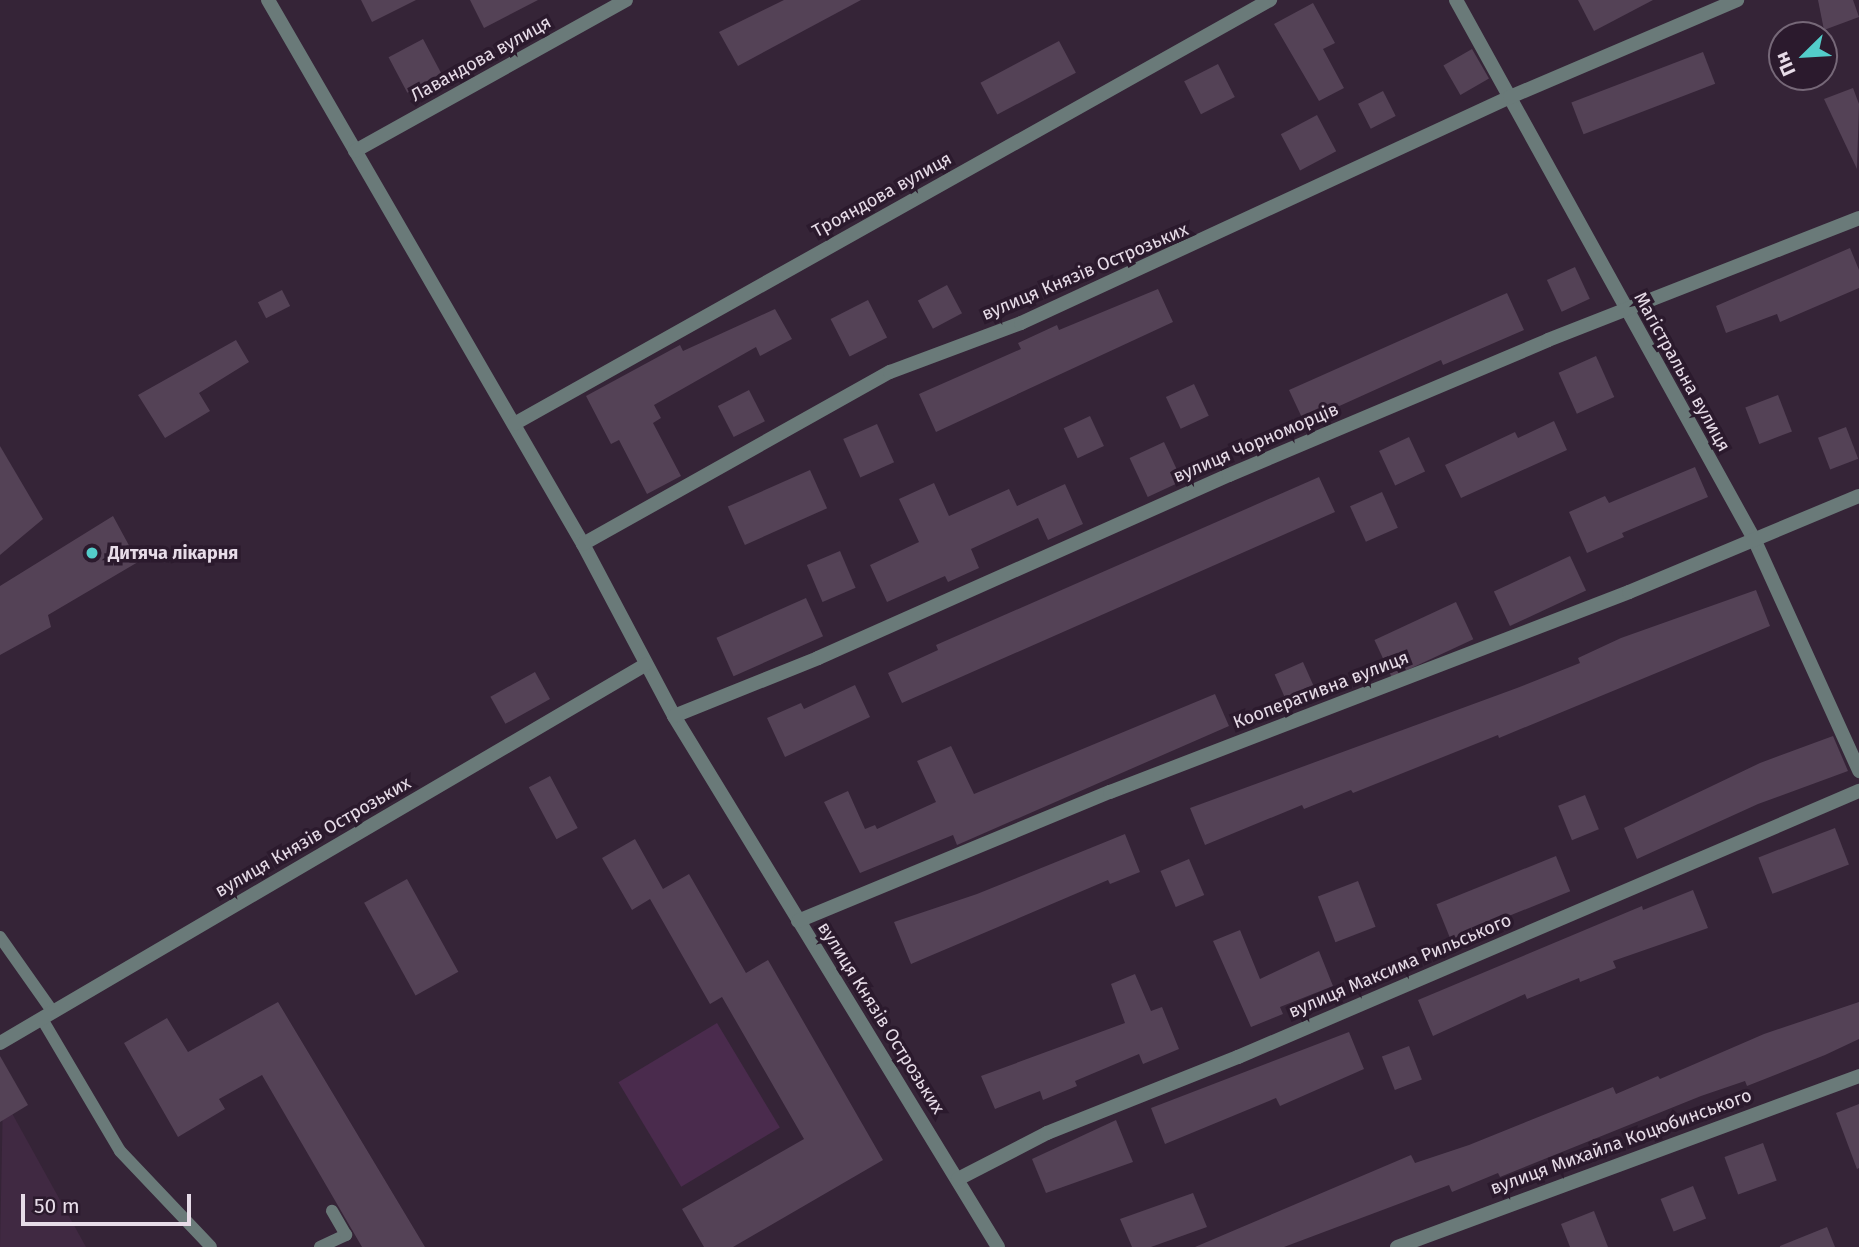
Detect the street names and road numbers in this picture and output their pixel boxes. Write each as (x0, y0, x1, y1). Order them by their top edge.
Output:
street label: Лавандова вулиця (407, 11, 555, 107)
street label: Трояндова вулиця (808, 148, 956, 242)
street label: вулиця Князів Острозьких (978, 219, 1192, 325)
street label: Магістральна вулиця (1629, 289, 1735, 455)
street label: вулиця Чорноморців (1170, 398, 1342, 488)
street label: Кооперативна вулиця (1230, 647, 1412, 733)
street label: вулиця Князів Острозьких (211, 772, 415, 902)
street label: вулиця Максима Рильського (1285, 909, 1515, 1023)
street label: вулиця Князів Острозьких (813, 918, 949, 1118)
street label: вулиця Михайла Коцюбинського (1487, 1085, 1755, 1199)

